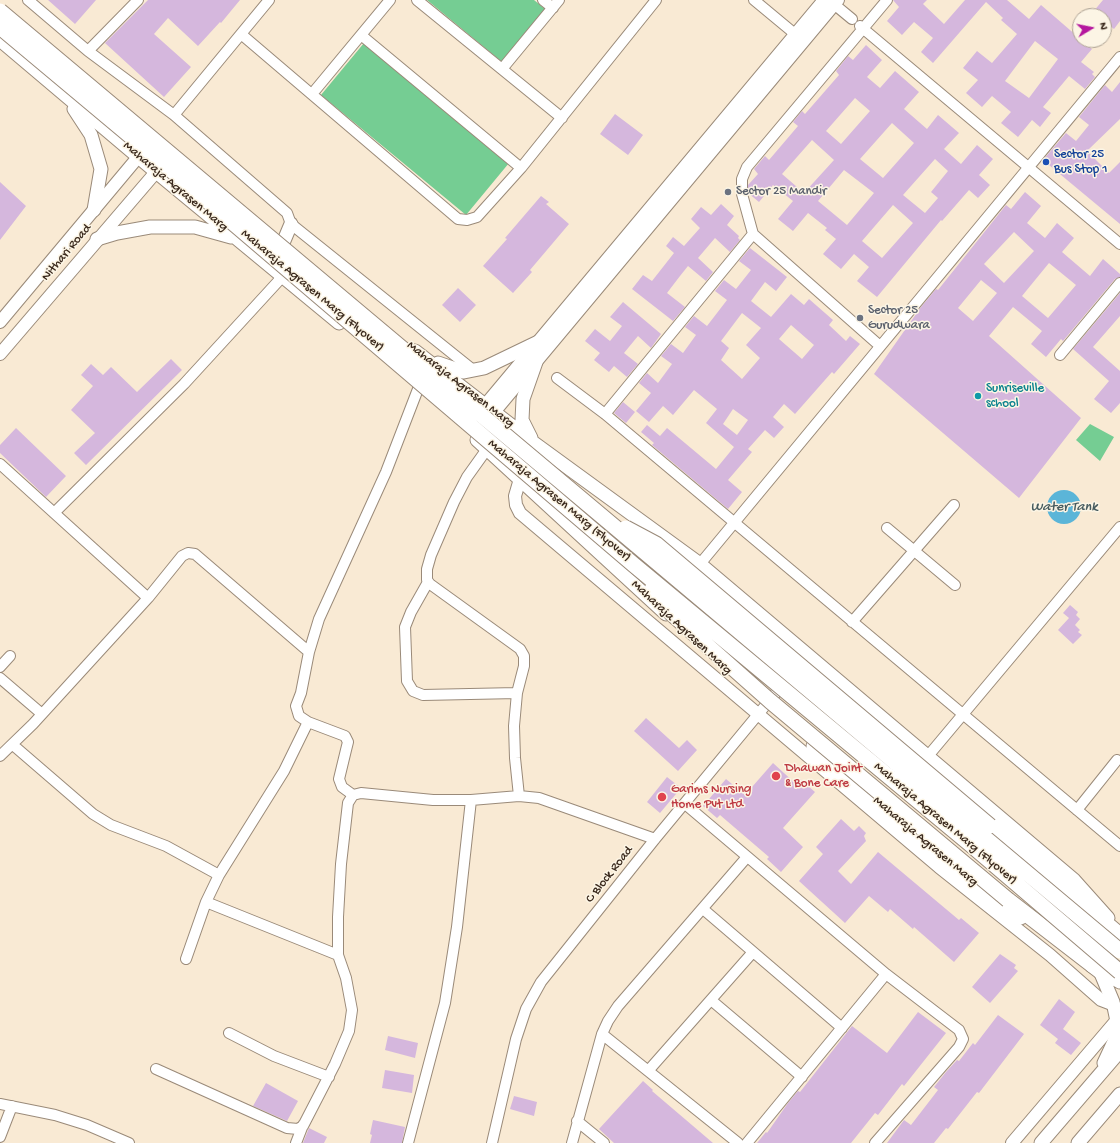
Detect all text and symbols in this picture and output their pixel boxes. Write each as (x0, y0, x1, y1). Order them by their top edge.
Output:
north arrow (1072, 8, 1112, 48)
text: N (1096, 22, 1109, 31)
street label: Maharaja Agrasen Marg (119, 139, 231, 235)
place label: Sector 25 Bus Stop 1 (1054, 147, 1107, 178)
marker: Sector 25 Bus Stop 1 (1041, 157, 1051, 167)
place label: Sector 25 Mandir (736, 184, 827, 200)
marker: Sector 25 Mandir (723, 187, 733, 197)
street label: Nithari Road (39, 221, 95, 285)
street label: Maharaja Agrasen Marg (Flyover) (237, 226, 387, 356)
place label: Sector 25 Gurudwara (868, 303, 930, 334)
marker: Sector 25 Gurudwara (855, 313, 865, 323)
street label: Maharaja Agrasen Marg (403, 338, 517, 432)
place label: Sunriseville school (986, 381, 1044, 412)
marker: Sunriseville school (973, 391, 983, 401)
street label: Maharaja Agrasen Marg (Flyover) (484, 436, 634, 566)
water label: Water Tank (1031, 500, 1097, 516)
street label: Maharaja Agrasen Marg (627, 577, 735, 679)
street label: Maharaja Agrasen Marg (Flyover) (870, 759, 1020, 889)
place label: Dhawan Joint & Bone Care (785, 761, 862, 792)
marker: Dhawan Joint & Bone Care (770, 770, 782, 782)
place label: Garims Nursing Home Pvt Ltd (671, 782, 751, 813)
marker: Garims Nursing Home Pvt Ltd (656, 791, 668, 803)
street label: Maharaja Agrasen Marg (869, 794, 981, 890)
street label: C Block Road (583, 843, 637, 907)

